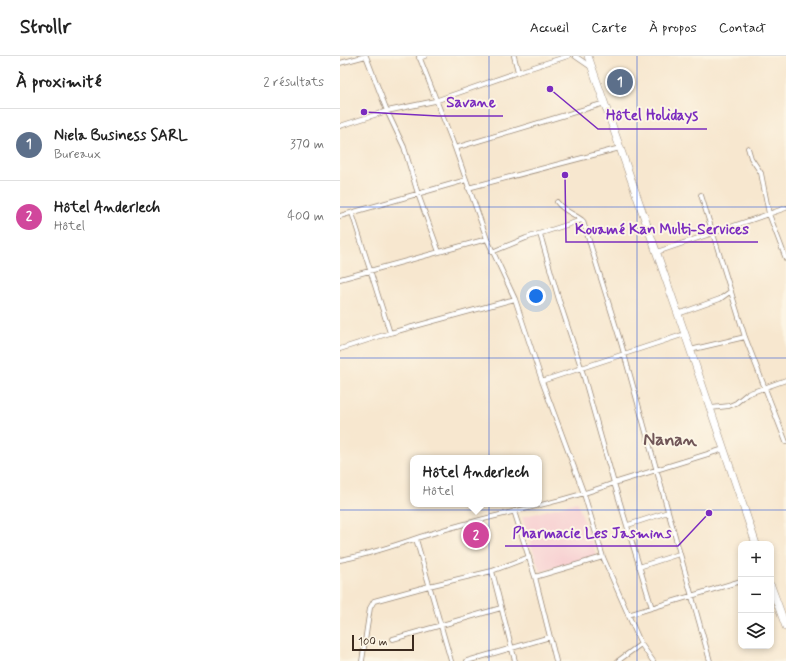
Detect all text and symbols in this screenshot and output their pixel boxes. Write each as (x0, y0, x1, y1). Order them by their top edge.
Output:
text: Strollr (20, 15, 71, 40)
text: Accueil (530, 19, 569, 37)
text: Carte (591, 19, 627, 37)
text: À propos (649, 19, 697, 37)
text: Contact (719, 19, 766, 37)
pin: 1 (607, 67, 633, 97)
text: À proximité (16, 71, 101, 93)
text: 2 résultats (263, 74, 324, 91)
callout: Savane (438, 89, 503, 116)
text: Savane (446, 93, 496, 113)
callout: Hôtel Holidays (598, 102, 707, 129)
text: Hôtel Holidays (606, 106, 698, 126)
text: Niela Business SARL (54, 126, 187, 146)
text: 1 (26, 136, 32, 153)
text: 370 m (290, 136, 324, 153)
text: Bureaux (54, 146, 101, 163)
text: Hôtel Anderlech (54, 198, 160, 218)
text: 2 (26, 208, 32, 225)
text: 400 m (287, 208, 324, 225)
callout: Kouamé Kan Multi-Services (566, 215, 758, 242)
text: Hôtel (54, 218, 85, 235)
text: Kouamé Kan Multi-Services (575, 220, 749, 240)
your location (526, 286, 546, 306)
district label: Nanan (643, 428, 698, 452)
popup (410, 455, 542, 507)
text: Hôtel Anderlech (423, 463, 529, 483)
text: Hôtel (423, 483, 454, 500)
callout: Pharmacie Les Jasmins (505, 519, 678, 546)
pin: 2 (463, 520, 489, 550)
text: Pharmacie Les Jasmins (512, 524, 672, 544)
map controls (738, 541, 774, 649)
button: + (738, 541, 774, 577)
button: − (738, 577, 774, 613)
button: layers (738, 613, 774, 649)
scale bar (352, 633, 414, 652)
text: 100 m (358, 635, 388, 649)

